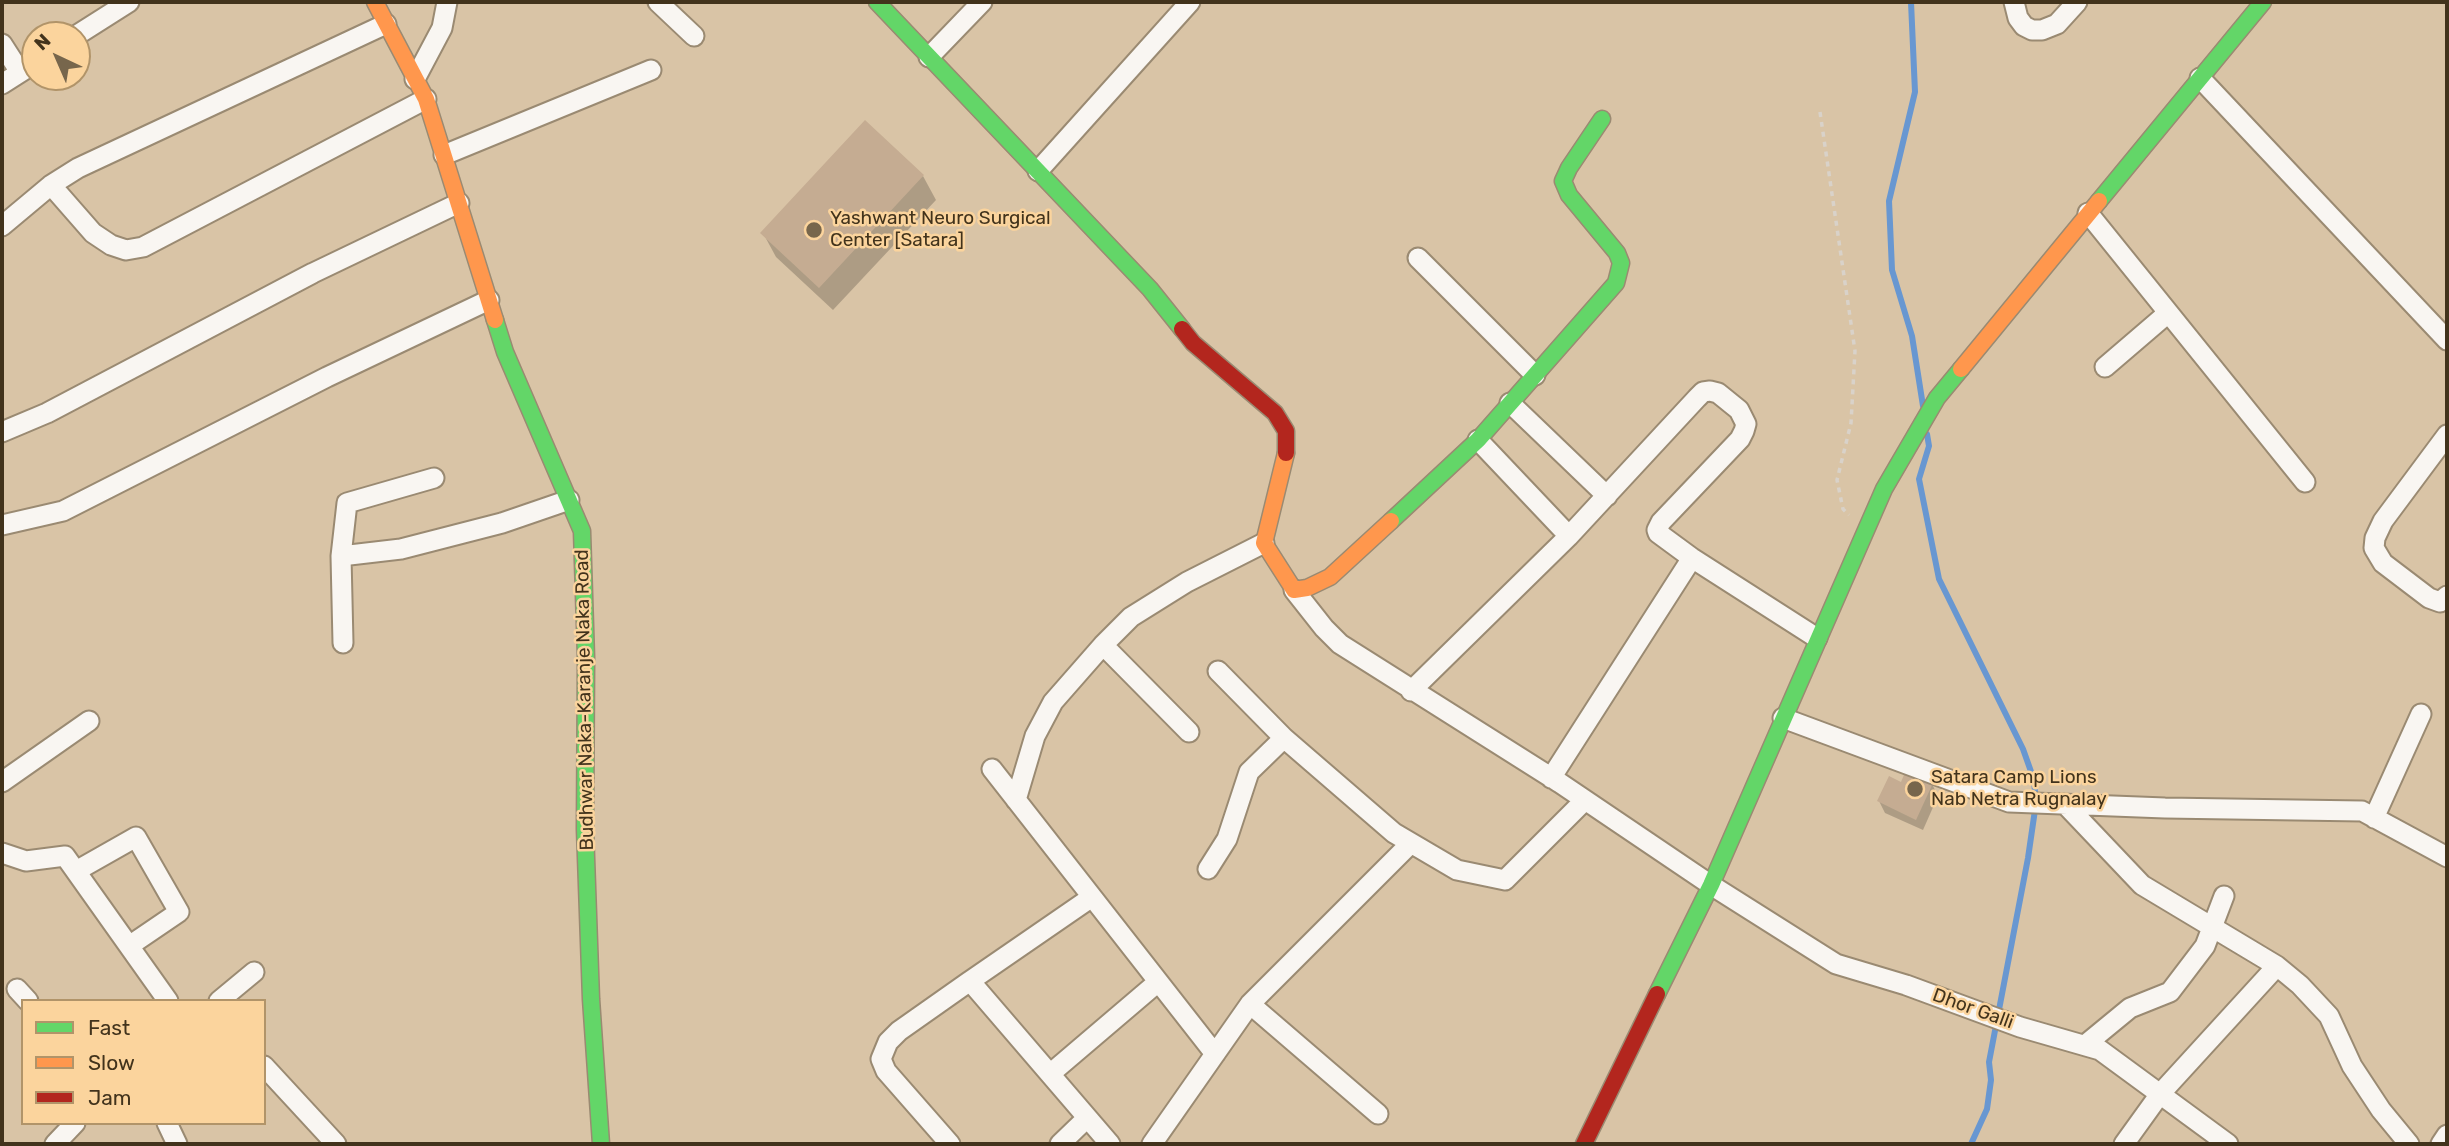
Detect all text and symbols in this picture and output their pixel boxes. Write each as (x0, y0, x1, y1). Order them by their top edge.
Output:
north arrow (21, 21, 91, 91)
text: N (30, 29, 55, 55)
place label: Yashwant Neuro Surgical Center [Satara] (830, 208, 1051, 252)
marker: Yashwant Neuro Surgical Center [Satara] (804, 220, 824, 240)
street label: Budhwar Naka-Karanje Naka Road (571, 549, 599, 851)
place label: Satara Camp Lions Nab Netra Rugnalay (1931, 767, 2107, 811)
marker: Satara Camp Lions Nab Netra Rugnalay (1905, 779, 1925, 799)
street label: Dhor Galli (1929, 984, 2017, 1034)
legend (21, 999, 266, 1125)
text: Fast (88, 1015, 130, 1040)
text: Slow (88, 1050, 135, 1075)
text: Jam (88, 1085, 132, 1110)

